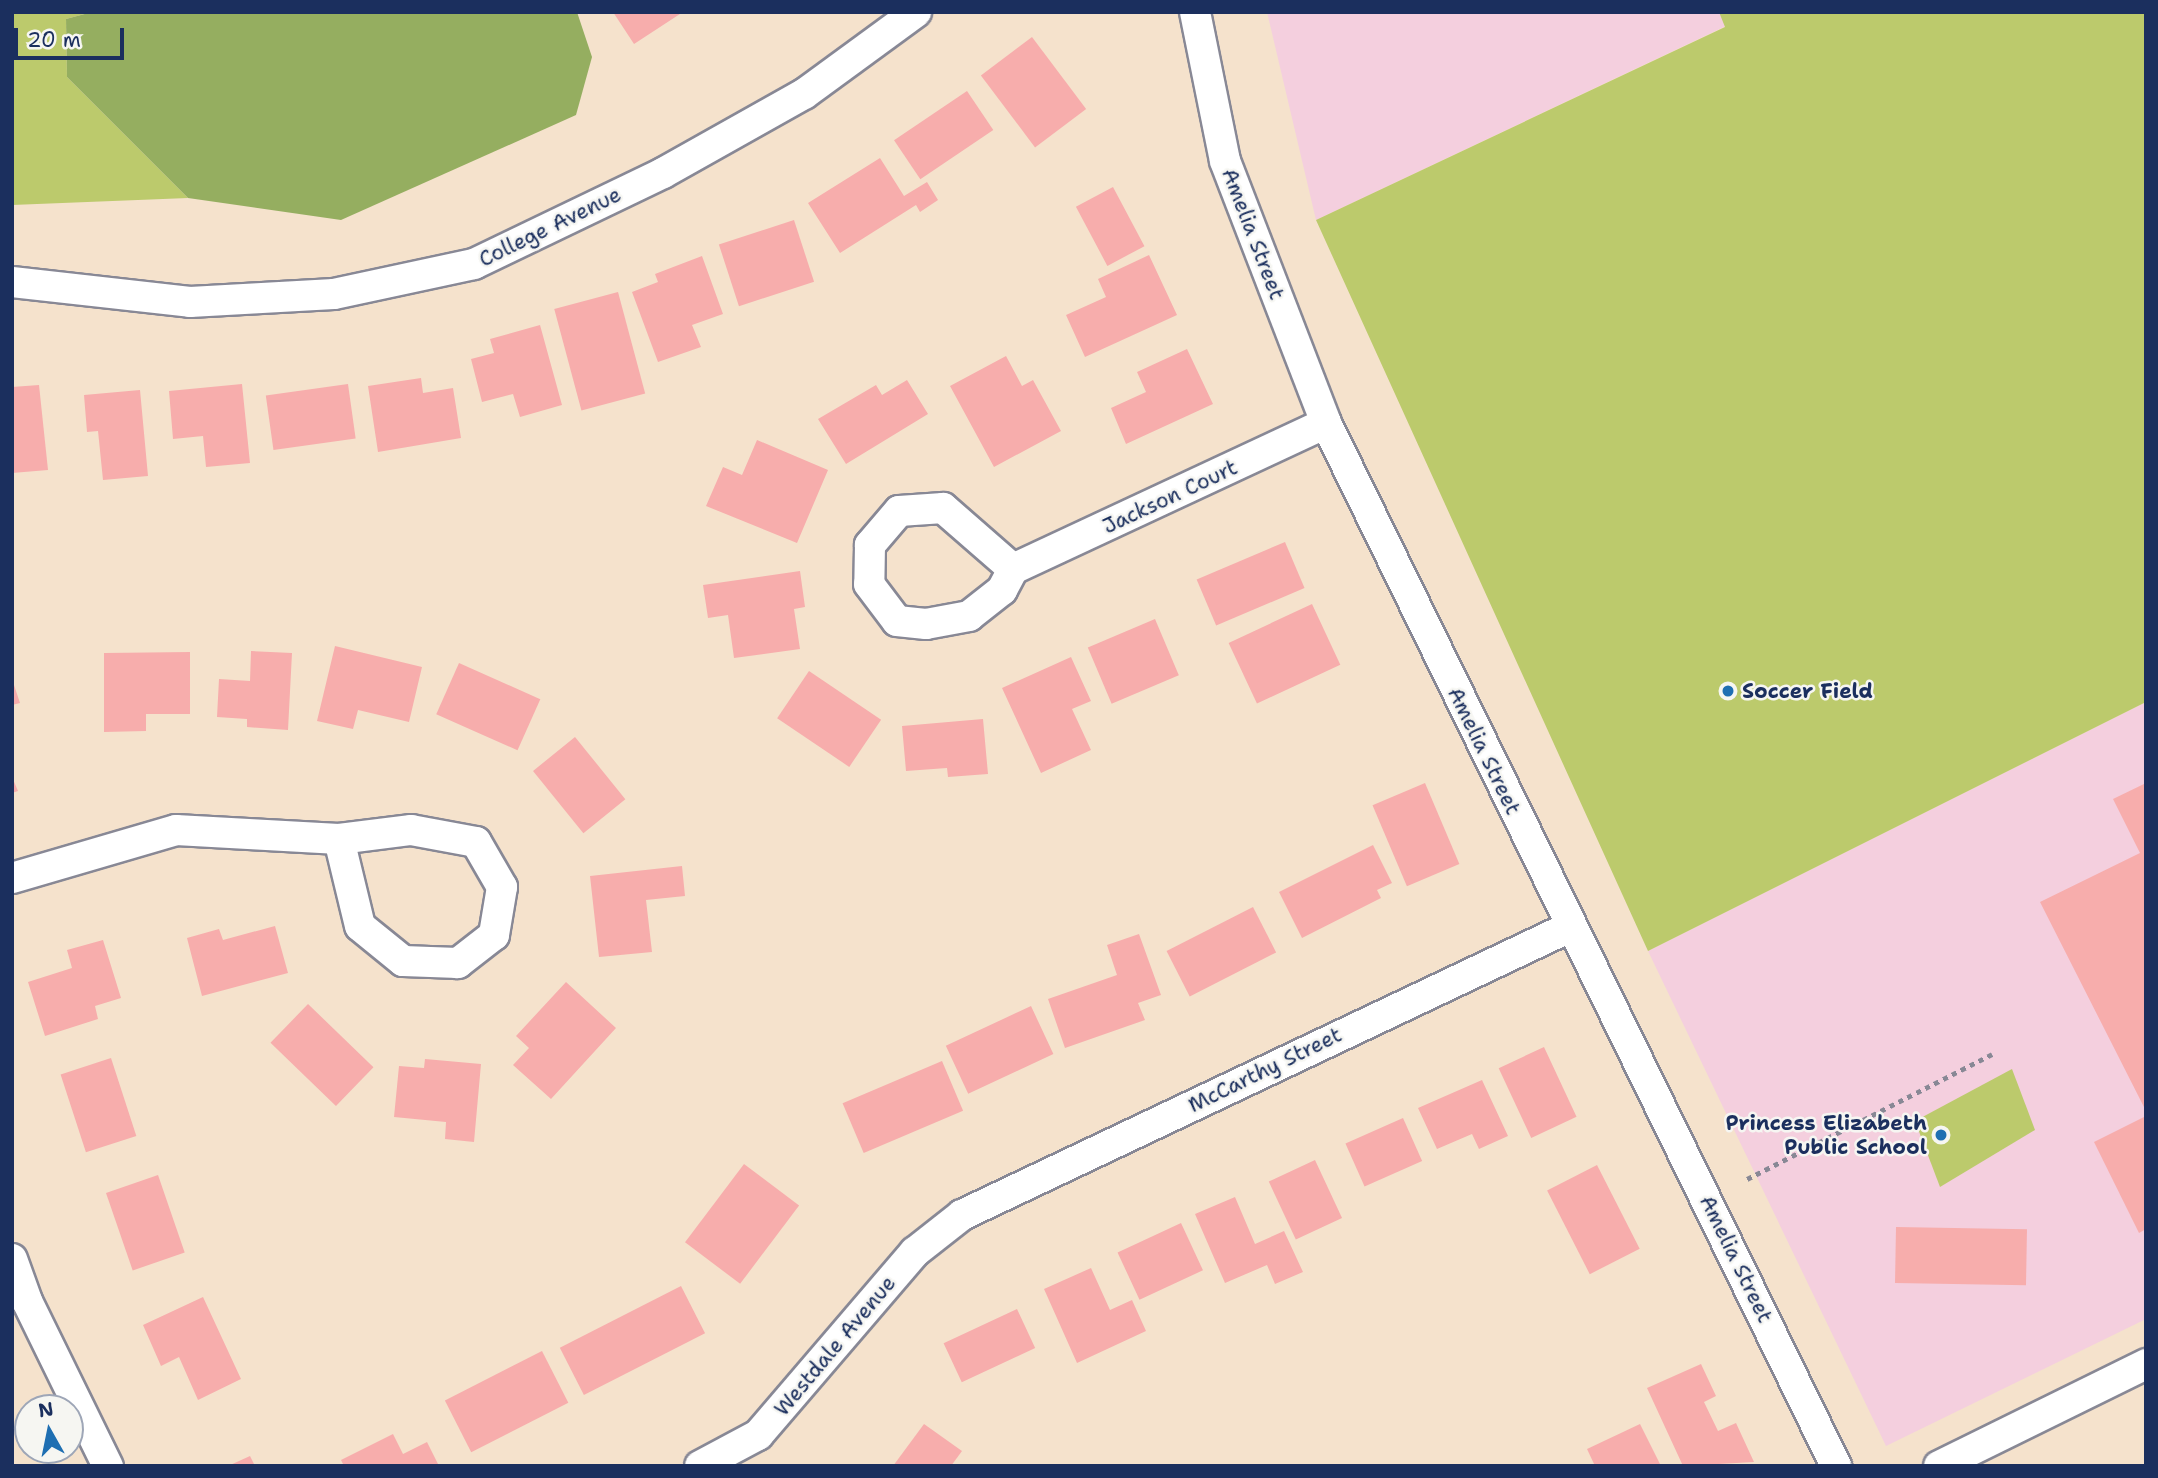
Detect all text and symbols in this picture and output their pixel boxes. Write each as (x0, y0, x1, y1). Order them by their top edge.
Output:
scale bar (18, 14, 128, 58)
text: 20 m (27, 26, 81, 54)
street label: Amelia Street (1216, 165, 1290, 303)
street label: College Avenue (475, 182, 625, 272)
street label: Jackson Court (1099, 455, 1241, 539)
place label: Soccer Field (1742, 678, 1873, 704)
street label: Amelia Street (1442, 683, 1526, 819)
marker: Soccer Field (1720, 683, 1736, 699)
street label: McCarthy Street (1184, 1022, 1346, 1118)
place label: Princess Elizabeth Public School (1726, 1110, 1927, 1160)
marker: Princess Elizabeth Public School (1933, 1127, 1949, 1143)
street label: Amelia Street (1694, 1191, 1778, 1327)
street label: Westdale Avenue (769, 1271, 901, 1421)
north arrow (14, 1394, 84, 1464)
text: N (37, 1396, 55, 1423)

